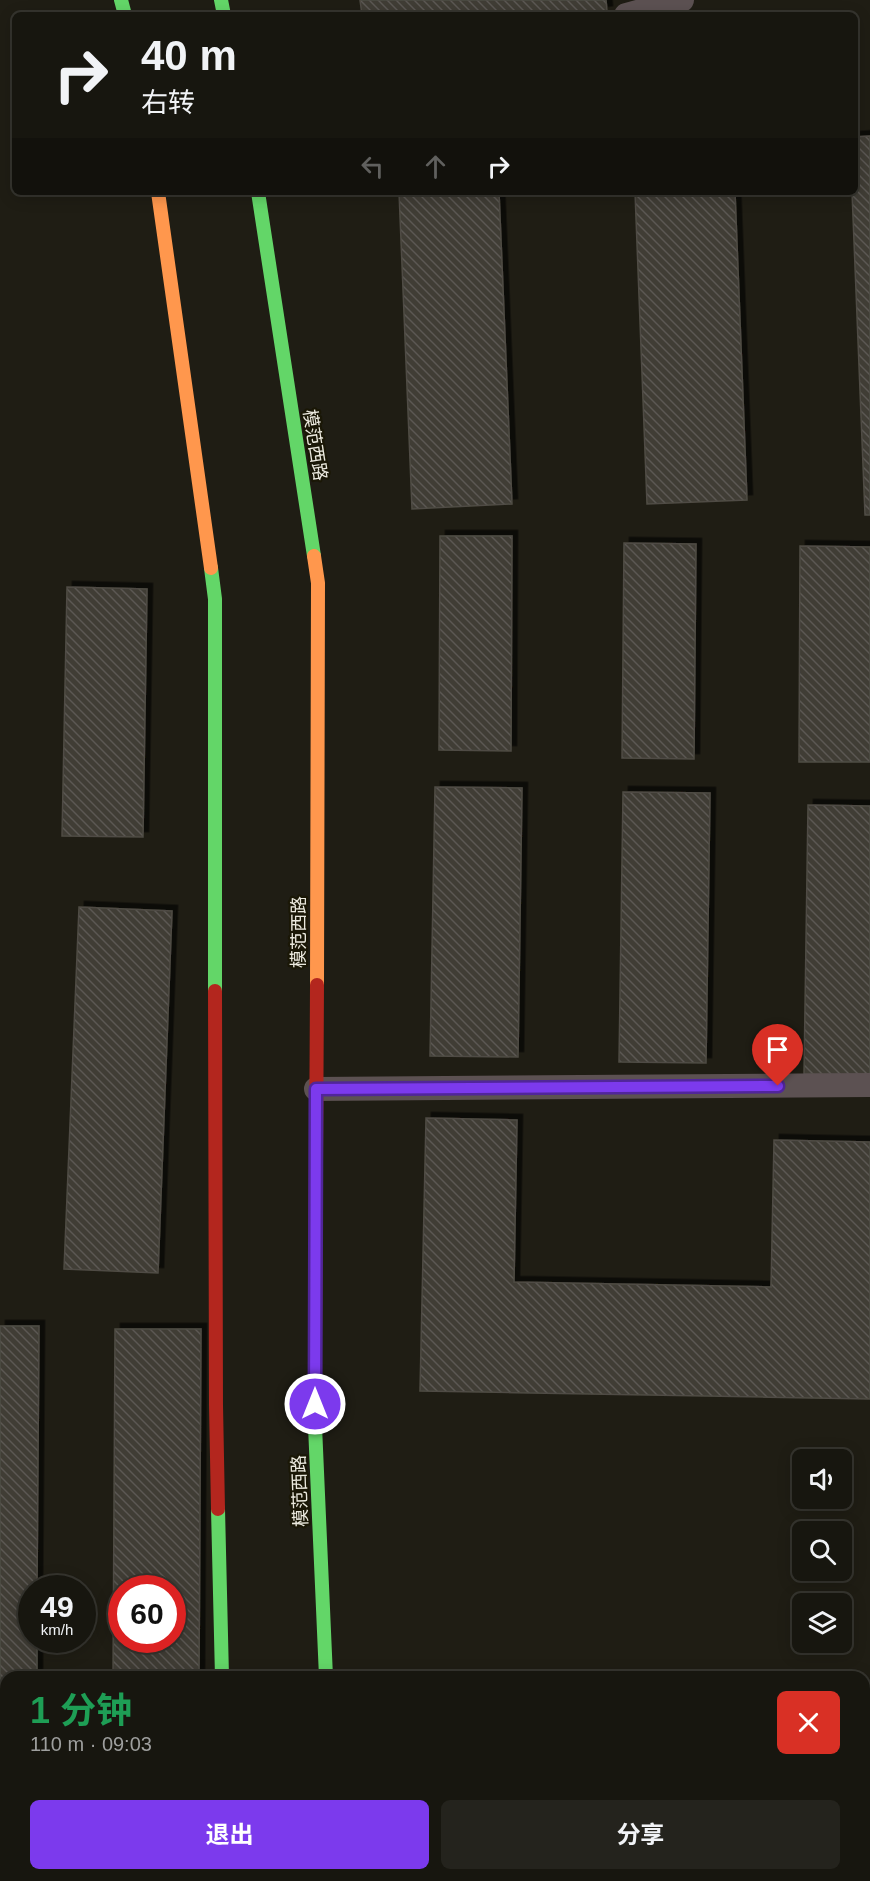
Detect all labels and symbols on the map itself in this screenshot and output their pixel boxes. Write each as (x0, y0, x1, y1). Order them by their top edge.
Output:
street label: 模范西路 (299, 408, 331, 482)
street label: 模范西路 (289, 896, 309, 968)
pin (752, 1024, 803, 1086)
position arrow (283, 1372, 347, 1436)
street label: 模范西路 (289, 1455, 311, 1527)
speed limit sign: 60 (108, 1575, 186, 1653)

